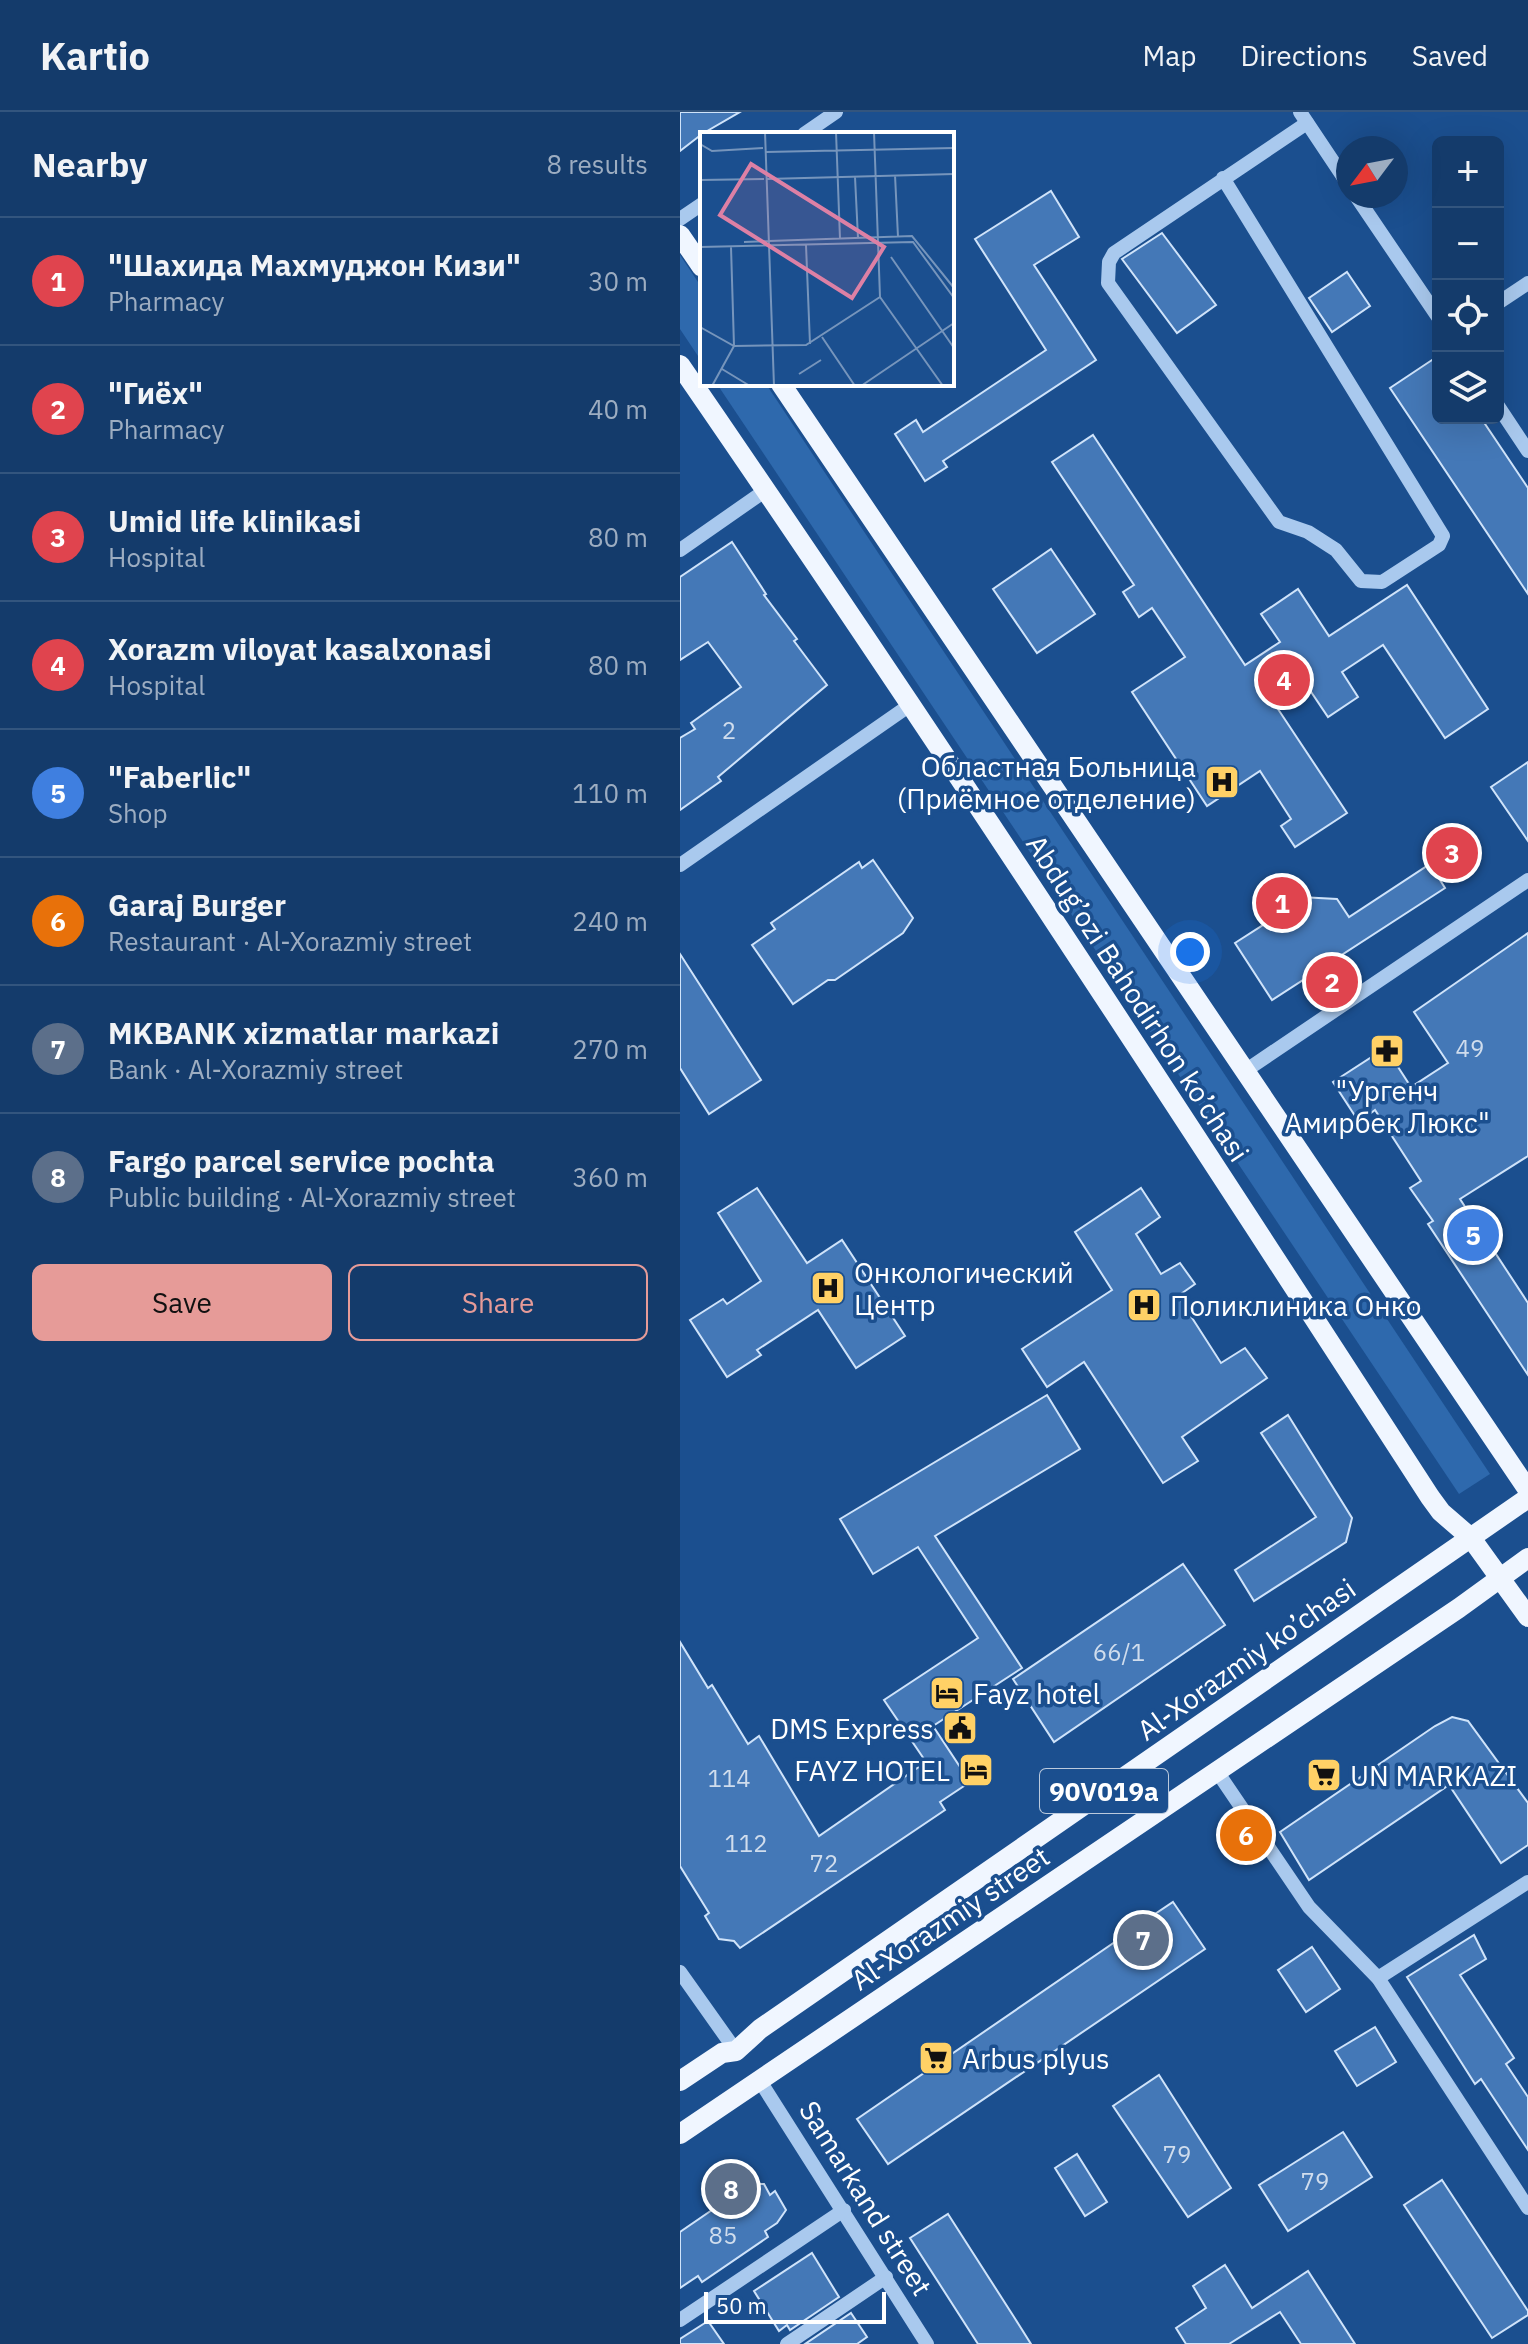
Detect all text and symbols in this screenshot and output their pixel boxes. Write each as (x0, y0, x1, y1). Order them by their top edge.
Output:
text: Kartio (40, 31, 150, 80)
text: Map (1142, 37, 1196, 74)
text: Directions (1240, 37, 1368, 74)
text: Saved (1412, 37, 1488, 74)
inset map (700, 132, 954, 386)
north arrow (1336, 136, 1408, 208)
map controls (1432, 136, 1504, 424)
button: + (1432, 136, 1504, 208)
text: Nearby (32, 142, 147, 186)
text: 8 results (546, 147, 648, 181)
button: − (1432, 208, 1504, 280)
text: "Шахида Махмуджон Кизи" (108, 245, 521, 284)
text: 1 (50, 264, 66, 298)
text: 30 m (588, 264, 648, 298)
button: locate (1432, 280, 1504, 352)
text: Pharmacy (108, 284, 225, 318)
button: layers (1432, 352, 1504, 424)
text: "Гиёх" (108, 373, 203, 412)
text: 2 (50, 392, 66, 426)
text: 40 m (588, 392, 648, 426)
text: Pharmacy (108, 412, 225, 446)
text: Umid life klinikasi (108, 501, 361, 540)
text: 3 (50, 520, 66, 554)
text: 80 m (588, 520, 648, 554)
text: Hospital (108, 540, 205, 574)
text: Xorazm viloyat kasalxonasi (108, 629, 492, 668)
text: 4 (50, 648, 66, 682)
text: 80 m (588, 648, 648, 682)
pin: 4 (1258, 650, 1310, 710)
text: Hospital (108, 668, 205, 702)
house number: 2 (722, 714, 736, 746)
place label: Областная Больница (Приёмное отделение) (897, 748, 1196, 817)
text: "Faberlic" (108, 757, 251, 796)
hospital icon: Областная Больница (Приёмное отделение) (1203, 763, 1241, 801)
text: 5 (50, 776, 66, 810)
text: 110 m (572, 776, 648, 810)
text: Shop (108, 796, 168, 830)
pin: 3 (1426, 823, 1478, 883)
street label: Abdug’ozi Bahodirhon ko’chasi (1018, 828, 1258, 1168)
pin: 1 (1256, 873, 1308, 933)
text: Garaj Burger (108, 885, 286, 924)
text: 6 (50, 904, 66, 938)
text: 240 m (572, 904, 648, 938)
text: Restaurant · Al-Xorazmiy street (108, 924, 472, 958)
your location (1170, 932, 1210, 972)
pin: 2 (1306, 952, 1358, 1012)
text: MKBANK xizmatlar markazi (108, 1013, 499, 1052)
text: 7 (50, 1032, 66, 1066)
text: 270 m (572, 1032, 648, 1066)
pharmacy icon: "Ургенч Амирбек Люкс" (1368, 1032, 1406, 1070)
house number: 49 (1456, 1032, 1484, 1064)
text: Bank · Al-Xorazmiy street (108, 1052, 403, 1086)
place label: "Ургенч Амирбек Люкс" (1284, 1072, 1490, 1141)
text: Fargo parcel service pochta (108, 1141, 495, 1180)
text: 8 (50, 1160, 66, 1194)
text: 360 m (572, 1160, 648, 1194)
text: Public building · Al-Xorazmiy street (108, 1180, 516, 1214)
pin: 5 (1447, 1205, 1499, 1265)
place label: Онкологический Центр (854, 1254, 1074, 1323)
button: Save (32, 1264, 332, 1341)
button: Share (348, 1264, 648, 1341)
hospital icon: Онкологический Центр (809, 1269, 847, 1307)
hospital icon: Поликлиника Онко (1125, 1286, 1163, 1324)
place label: Поликлиника Онко (1170, 1287, 1421, 1324)
street label: Al-Xorazmiy ko’chasi (1130, 1570, 1362, 1748)
house number: 66/1 (1093, 1636, 1145, 1668)
hotel icon: Fayz hotel (928, 1674, 966, 1712)
place label: Fayz hotel (973, 1675, 1100, 1712)
public building icon: DMS Express (941, 1709, 979, 1747)
place label: DMS Express (770, 1710, 934, 1747)
hotel icon: FAYZ HOTEL (957, 1751, 995, 1789)
place label: FAYZ HOTEL (794, 1752, 950, 1789)
supermarket icon: UN MARKAZI (1305, 1756, 1343, 1794)
place label: UN MARKAZI (1350, 1757, 1517, 1794)
house number: 114 (707, 1762, 751, 1794)
road number: 90V019a (1040, 1769, 1168, 1813)
pin: 6 (1220, 1805, 1272, 1865)
house number: 112 (724, 1827, 768, 1859)
street label: Al-Xorazmiy street (844, 1838, 1056, 1998)
house number: 72 (810, 1847, 838, 1879)
pin: 7 (1117, 1910, 1169, 1970)
supermarket icon: Arbus plyus (917, 2039, 955, 2077)
place label: Arbus plyus (962, 2040, 1110, 2077)
street label: Samarkand street (791, 2094, 941, 2302)
house number: 79 (1163, 2138, 1191, 2170)
pin: 8 (705, 2159, 757, 2219)
house number: 79 (1301, 2165, 1329, 2197)
house number: 85 (709, 2219, 737, 2251)
scale bar (704, 2288, 886, 2324)
text: 50 m (716, 2291, 767, 2320)

